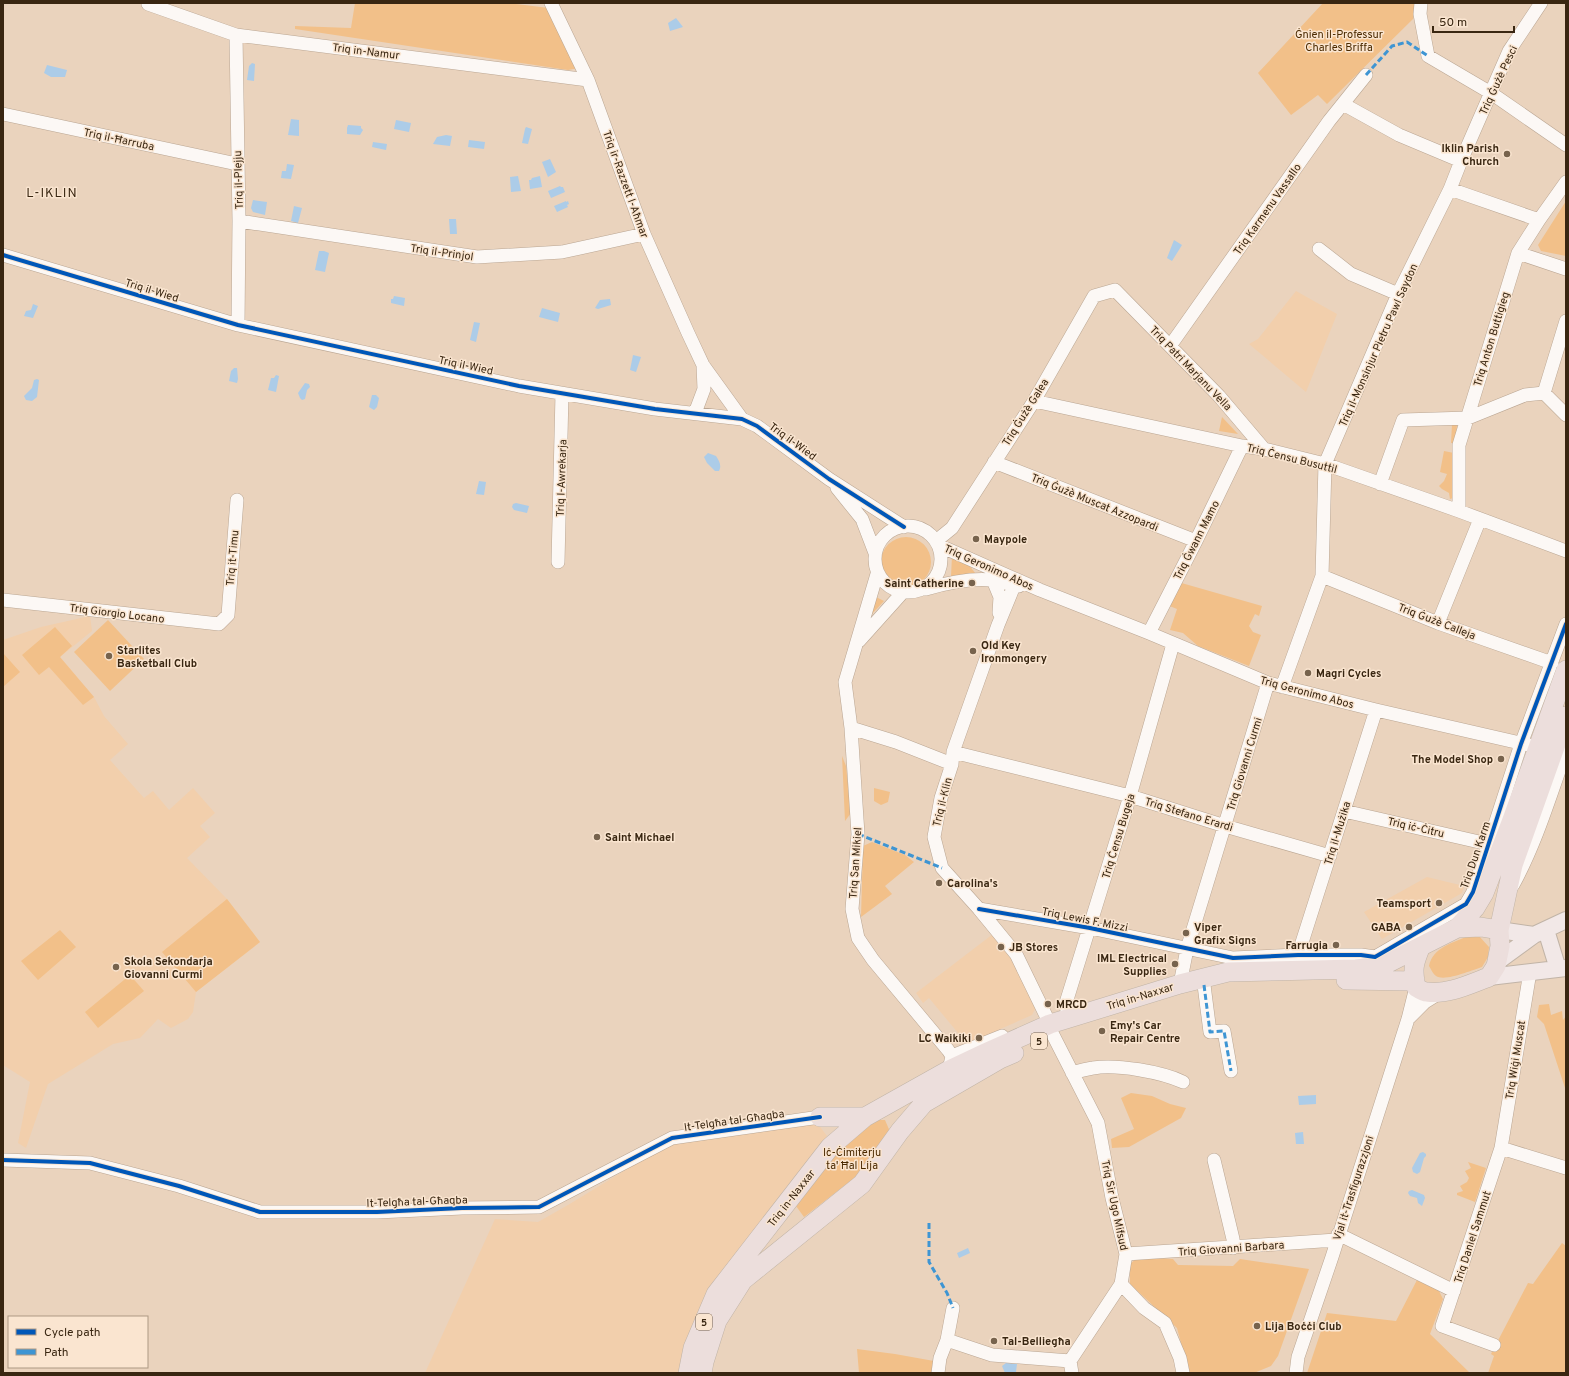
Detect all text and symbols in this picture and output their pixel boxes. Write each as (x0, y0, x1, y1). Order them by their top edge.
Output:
scale bar (1433, 8, 1514, 34)
text: 50 m (1439, 15, 1467, 31)
park label: Ġnien il-Professur Charles Briffa (1295, 27, 1384, 55)
street label: Triq in-Namur (331, 41, 401, 63)
street label: Triq Ġużè Pesci (1476, 43, 1521, 117)
street label: Triq il-Ħarruba (82, 126, 156, 154)
street label: Triq ir-Razzett l-Aħmar (599, 129, 651, 241)
place label: Iklin Parish Church (1441, 142, 1499, 169)
marker: Iklin Parish Church (1502, 149, 1512, 159)
street label: Triq il-Plejju (231, 150, 247, 210)
street label: Triq Karmenu Vassallo (1231, 161, 1305, 258)
district label: L-IKLIN (26, 186, 78, 202)
street label: Triq il-Prinjol (409, 242, 474, 264)
street label: Triq il-Monsinjur Pietru Pawl Saydon (1336, 262, 1421, 429)
street label: Triq il-Wied (123, 276, 180, 306)
street label: Triq Anton Buttigieg (1471, 290, 1513, 389)
street label: Triq Patri Marjanu Vella (1146, 323, 1235, 414)
street label: Triq il-Wied (437, 353, 494, 379)
street label: Triq Ġużè Galea (999, 376, 1052, 449)
street label: Triq il-Wied (766, 420, 819, 464)
street label: Triq l-Awrekarja (554, 439, 570, 517)
street label: Triq Ċensu Busuttil (1245, 440, 1339, 477)
street label: Triq Ġużè Muscat Azzopardi (1029, 470, 1161, 535)
street label: Triq Ġwann Mamo (1170, 498, 1223, 583)
street label: Triq it-Timu (224, 529, 242, 587)
place label: Maypole (984, 533, 1027, 547)
marker: Maypole (971, 534, 981, 544)
street label: Triq Geronimo Abos (942, 542, 1036, 594)
place label: Saint Catherine (884, 577, 964, 591)
marker: Saint Catherine (967, 578, 977, 588)
street label: Triq Ġużè Calleja (1396, 600, 1478, 643)
street label: Triq Giorgio Locano (69, 601, 165, 627)
place label: Old Key Ironmongery (981, 639, 1047, 666)
place label: Starlites Basketball Club (117, 644, 197, 671)
marker: Old Key Ironmongery (968, 646, 978, 656)
marker: Starlites Basketball Club (104, 651, 114, 661)
place label: Magri Cycles (1316, 667, 1382, 681)
marker: Magri Cycles (1303, 668, 1313, 678)
street label: Triq Geronimo Abos (1258, 674, 1355, 712)
street label: Triq Giovanni Curmi (1224, 716, 1266, 813)
place label: The Model Shop (1412, 753, 1493, 767)
marker: The Model Shop (1496, 754, 1506, 764)
street label: Triq il-Klin (930, 776, 956, 828)
street label: Triq Ċensu Bugeja (1098, 791, 1139, 881)
street label: Triq Stefano Erardi (1143, 795, 1235, 835)
street label: Triq il-Mużika (1322, 800, 1354, 867)
street label: Triq iċ-Ċitru (1386, 814, 1446, 841)
street label: Triq Dun Karm (1458, 820, 1494, 891)
street label: Triq San Mikiel (847, 827, 865, 899)
place label: Saint Michael (605, 831, 674, 845)
marker: Saint Michael (592, 832, 602, 842)
place label: Carolina's (947, 877, 998, 891)
marker: Carolina's (934, 878, 944, 888)
place label: Teamsport (1377, 897, 1431, 911)
marker: Teamsport (1434, 898, 1444, 908)
street label: Triq Lewis F. Mizzi (1041, 905, 1129, 935)
place label: Viper Grafix Signs (1194, 921, 1256, 948)
place label: GABA (1371, 921, 1401, 935)
marker: GABA (1404, 922, 1414, 932)
marker: Viper Grafix Signs (1181, 928, 1191, 938)
place label: Farrugia (1285, 939, 1328, 953)
marker: Farrugia (1331, 940, 1341, 950)
place label: JB Stores (1009, 941, 1058, 955)
marker: JB Stores (996, 942, 1006, 952)
place label: IML Electrical Supplies (1097, 952, 1167, 979)
place label: Skola Sekondarja Giovanni Curmi (124, 955, 213, 982)
marker: IML Electrical Supplies (1170, 959, 1180, 969)
marker: Skola Sekondarja Giovanni Curmi (111, 962, 121, 972)
street label: Triq in-Naxxar (1105, 980, 1176, 1014)
place label: MRCD (1056, 998, 1087, 1012)
marker: MRCD (1043, 999, 1053, 1009)
place label: Emy's Car Repair Centre (1110, 1019, 1180, 1046)
street label: Triq Wiġi Muscat (1503, 1020, 1529, 1101)
marker: Emy's Car Repair Centre (1097, 1026, 1107, 1036)
place label: LC Waikiki (919, 1032, 971, 1046)
marker: LC Waikiki (974, 1033, 984, 1043)
road number: 5 (1031, 1033, 1047, 1049)
street label: It-Telgħa tal-Għaqba (683, 1107, 785, 1135)
street label: Vjal it-Trasfigurazzjoni (1330, 1134, 1378, 1243)
park label: Iċ-Ċimiterju ta' Ħal Lija (823, 1145, 881, 1173)
street label: Triq Sir Ugo Mifsud (1098, 1159, 1130, 1252)
street label: Triq in-Naxxar (765, 1166, 819, 1230)
street label: Triq Daniel Sammut (1451, 1189, 1495, 1285)
street label: It-Telgħa tal-Għaqba (366, 1193, 468, 1211)
street label: Triq Giovanni Barbara (1177, 1238, 1285, 1260)
road number: 5 (696, 1314, 712, 1330)
legend (8, 1316, 148, 1368)
place label: Lija Boċċi Club (1265, 1320, 1342, 1334)
marker: Lija Boċċi Club (1252, 1321, 1262, 1331)
text: Cycle path (44, 1325, 101, 1341)
place label: Tal-Belliegħa (1002, 1335, 1071, 1349)
marker: Tal-Belliegħa (989, 1336, 999, 1346)
text: Path (44, 1345, 69, 1361)

